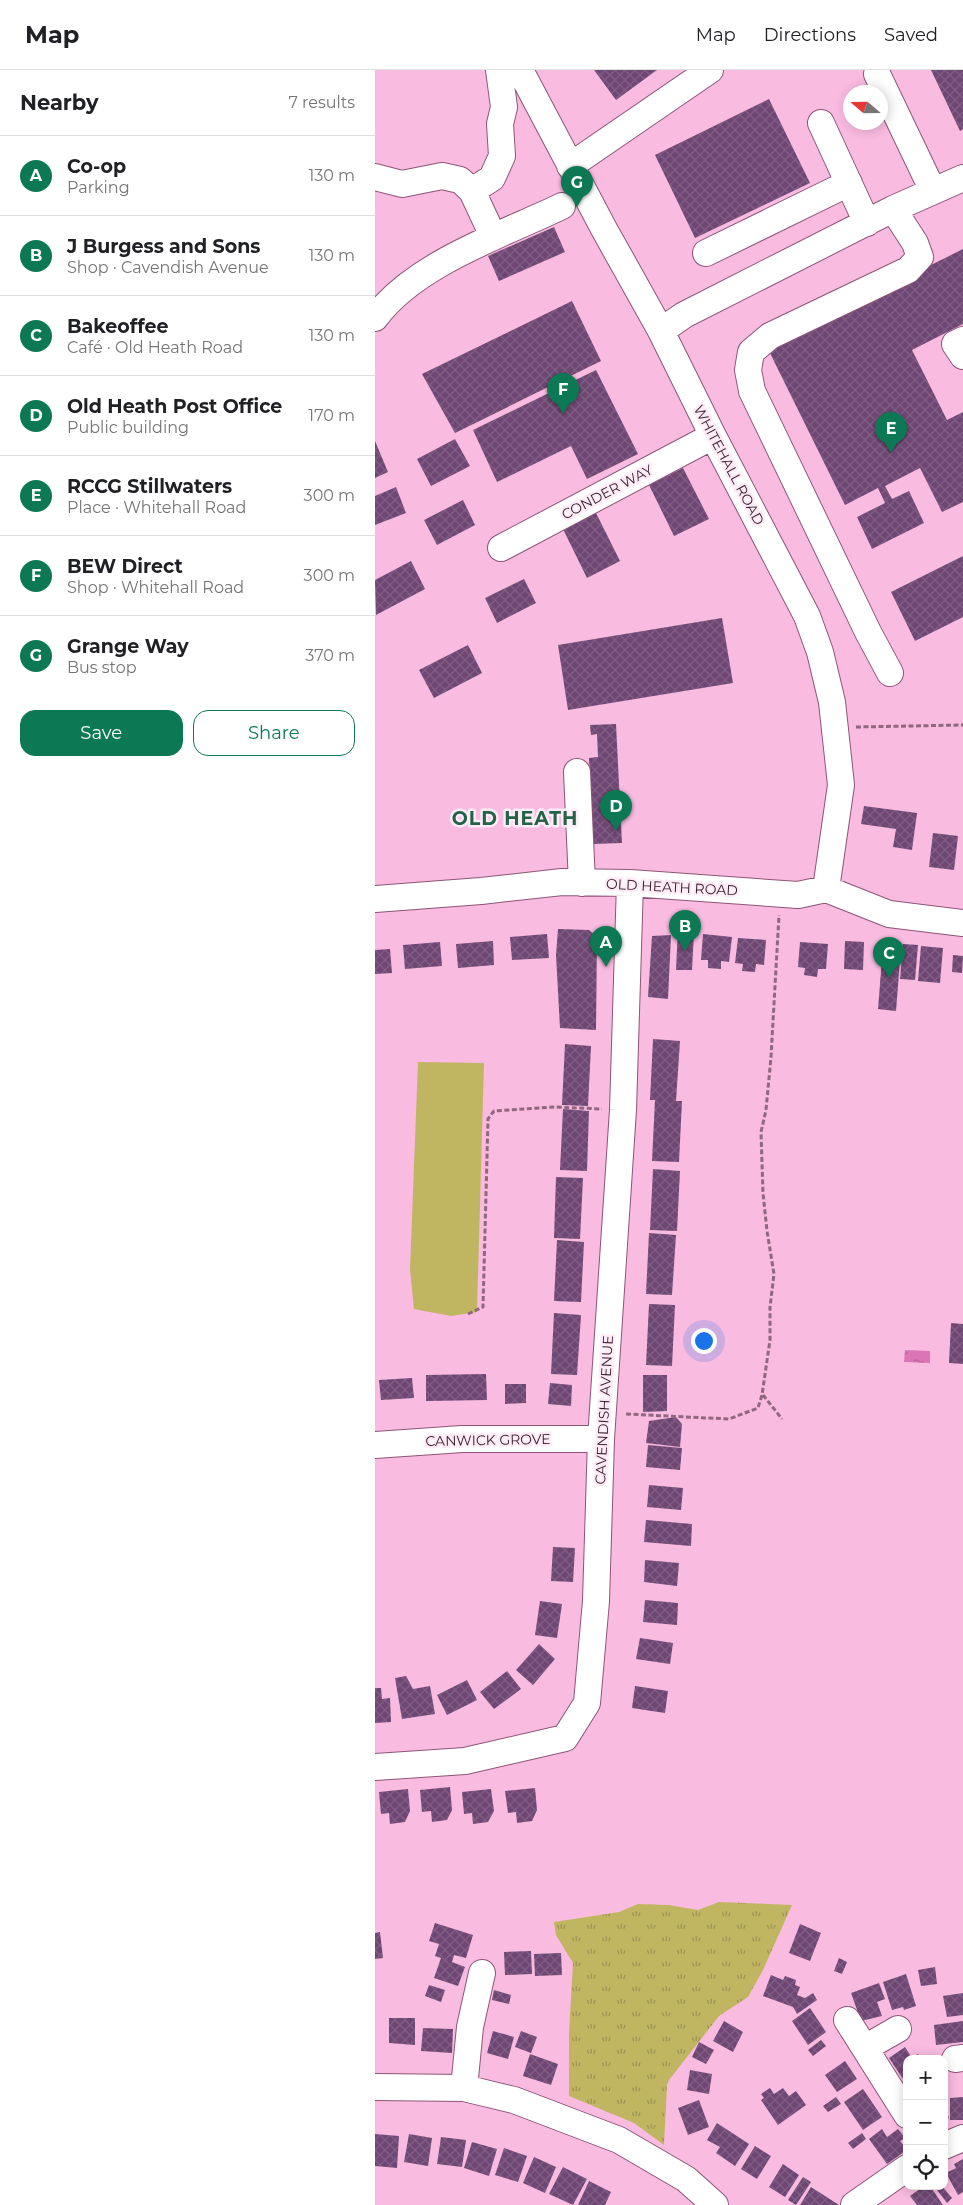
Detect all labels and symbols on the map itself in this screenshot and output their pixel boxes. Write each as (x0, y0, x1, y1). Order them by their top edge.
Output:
north arrow (843, 85, 888, 130)
pin: G (561, 166, 593, 207)
pin: F (547, 373, 579, 414)
street label: WHITEHALL ROAD (690, 402, 768, 528)
pin: E (875, 412, 907, 453)
street label: CONDER WAY (558, 460, 656, 524)
pin: D (600, 790, 632, 831)
district label: OLD HEATH (452, 807, 578, 830)
street label: OLD HEATH ROAD (606, 875, 738, 899)
pin: B (669, 910, 701, 951)
pin: A (590, 926, 622, 967)
pin: C (873, 937, 905, 978)
your location (691, 1328, 717, 1354)
street label: CAVENDISH AVENUE (591, 1335, 617, 1485)
street label: CANWICK GROVE (425, 1430, 551, 1450)

